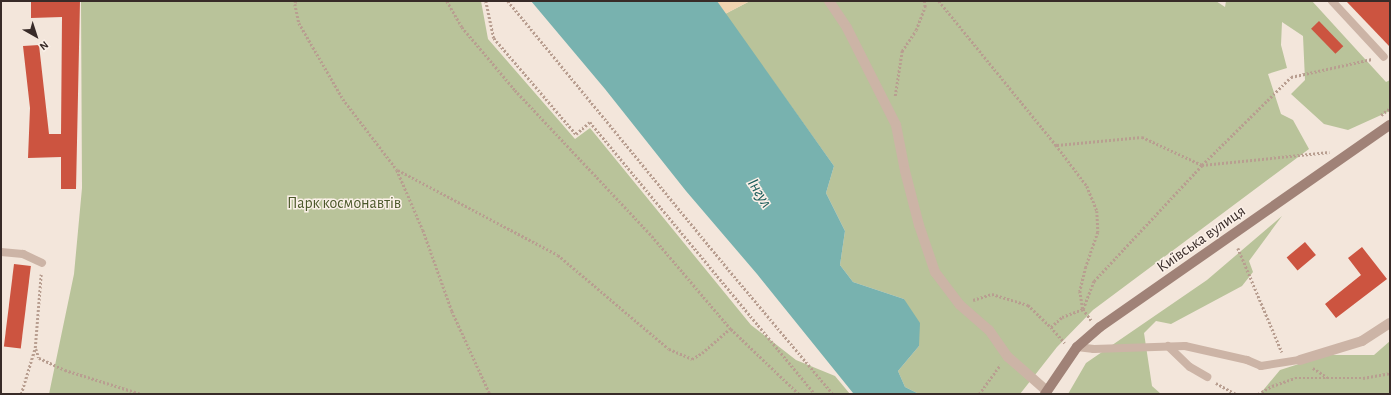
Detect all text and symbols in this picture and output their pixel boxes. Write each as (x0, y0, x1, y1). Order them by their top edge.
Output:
north arrow (16, 16, 56, 56)
text: N (37, 39, 50, 52)
water label: Інгул (743, 174, 777, 212)
park label: Парк космонавтів (287, 193, 401, 213)
street label: Київська вулиця (1153, 201, 1249, 277)

